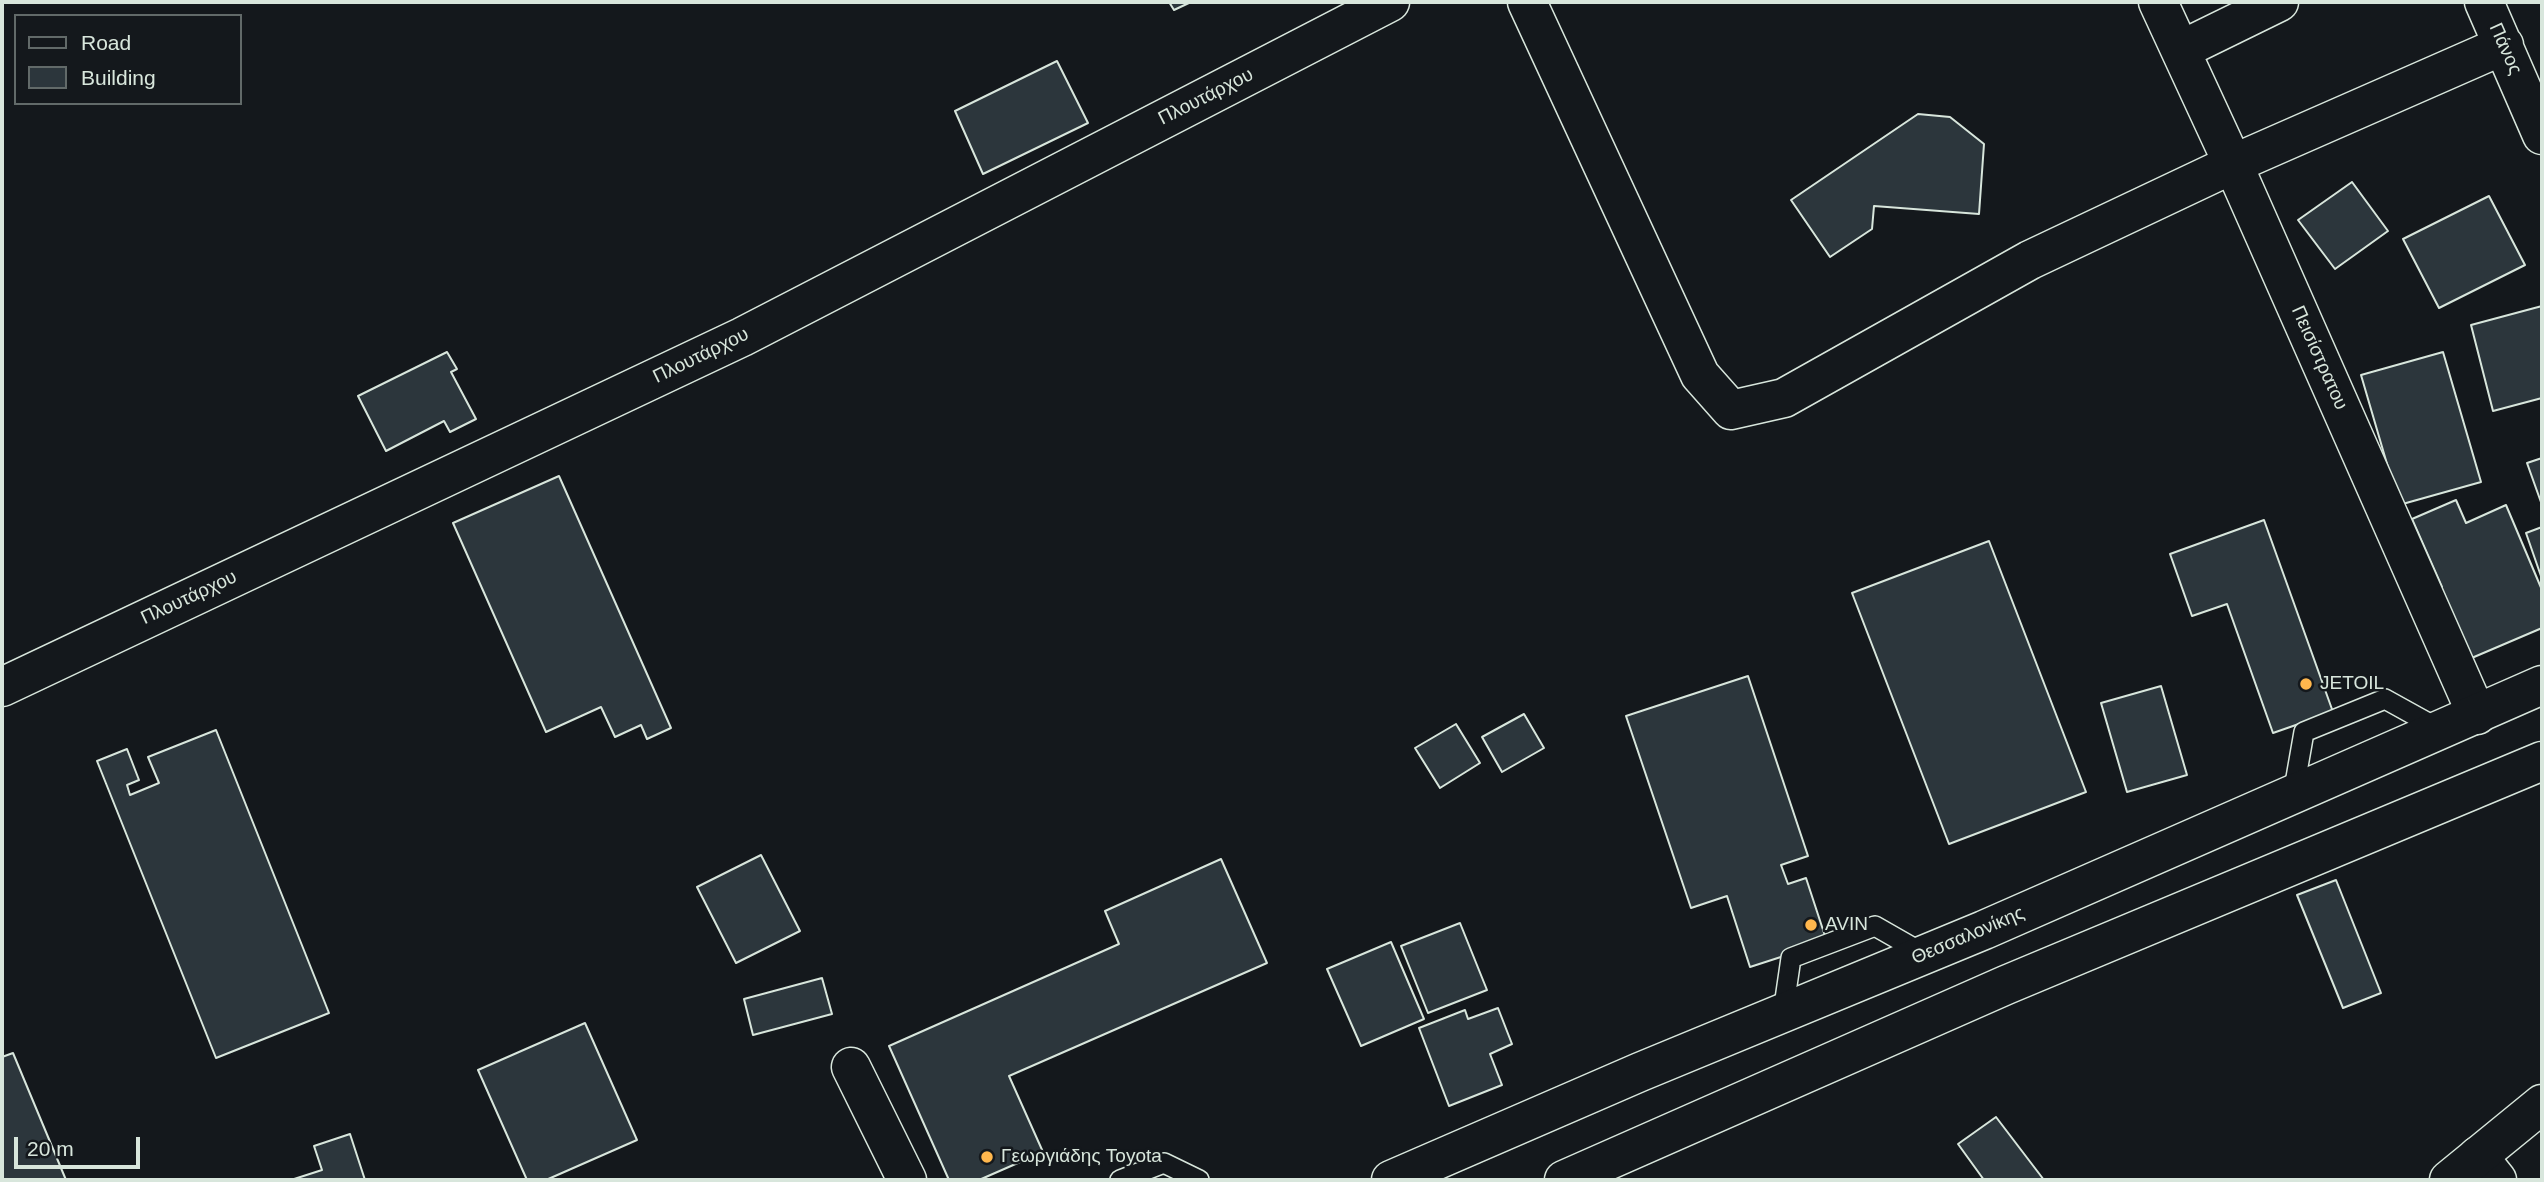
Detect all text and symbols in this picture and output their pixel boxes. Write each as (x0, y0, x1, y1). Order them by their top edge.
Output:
legend (14, 14, 242, 105)
street label: Πάνος (2484, 20, 2526, 78)
text: Road (81, 31, 131, 54)
street label: Πλουτάρχου (1155, 63, 1257, 131)
text: Building (81, 66, 156, 89)
street label: Πεισίστρατου (2286, 302, 2352, 414)
street label: Πλουτάρχου (650, 323, 752, 389)
street label: Πλουτάρχου (137, 566, 241, 630)
place label: JETOIL (2320, 673, 2384, 695)
marker: JETOIL (2298, 676, 2314, 692)
street label: Θεσσαλονίκης (1908, 902, 2028, 970)
place label: AVIN (1825, 914, 1868, 936)
marker: AVIN (1803, 917, 1819, 933)
scale bar (18, 1122, 144, 1166)
text: 20 m (27, 1137, 74, 1160)
place label: Γεωργιάδης Toyota (1001, 1146, 1162, 1168)
marker: Γεωργιάδης Toyota (979, 1149, 995, 1165)

